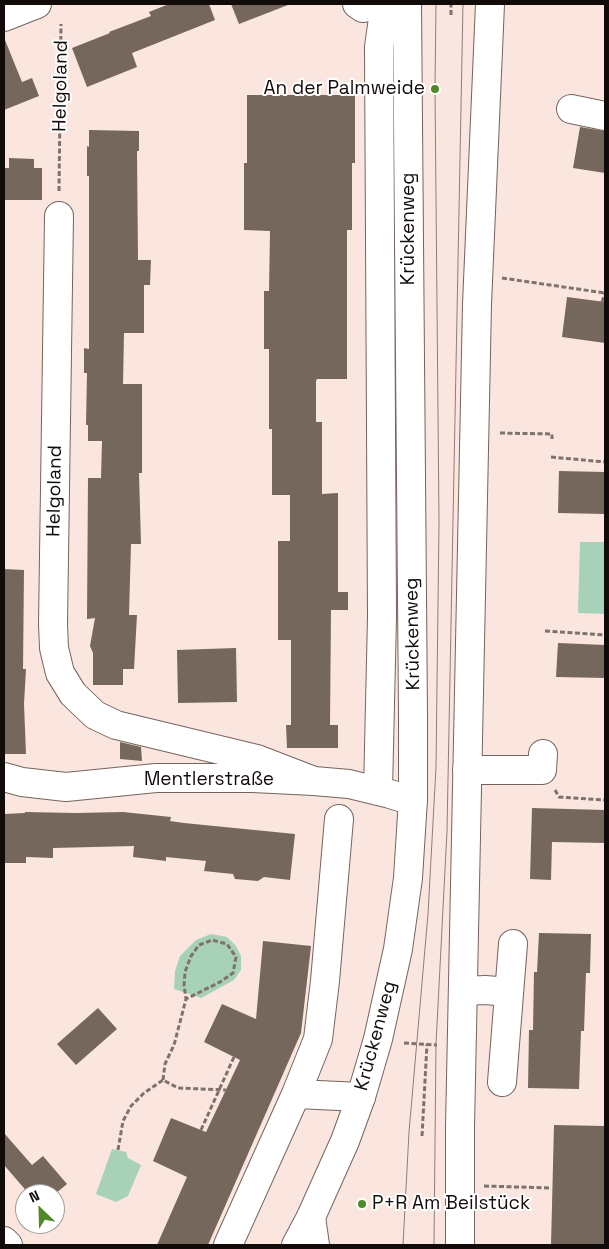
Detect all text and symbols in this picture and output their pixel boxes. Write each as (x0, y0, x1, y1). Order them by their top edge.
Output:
street label: Helgoland (49, 40, 73, 132)
place label: An der Palmweide (264, 78, 425, 100)
marker: An der Palmweide (429, 83, 441, 95)
street label: Krückenweg (398, 173, 420, 285)
street label: Helgoland (43, 445, 67, 537)
street label: Krückenweg (401, 577, 425, 691)
street label: Mentlerstraße (144, 769, 274, 791)
street label: Krückenweg (350, 979, 402, 1093)
north arrow (15, 1184, 65, 1234)
text: N (26, 1186, 42, 1206)
place label: P+R Am Beilstück (372, 1193, 530, 1215)
marker: P+R Am Beilstück (356, 1198, 368, 1210)

